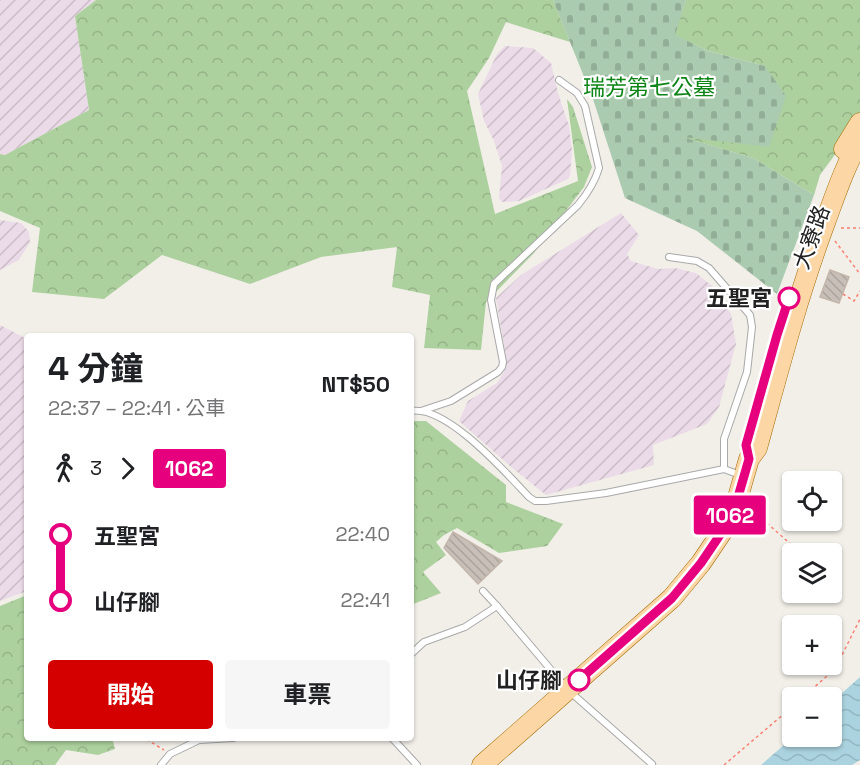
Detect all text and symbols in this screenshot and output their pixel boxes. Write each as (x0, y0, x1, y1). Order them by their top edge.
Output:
park label: 瑞芳第七公墓 (583, 73, 715, 101)
street label: 大寮路 (787, 201, 835, 273)
place label: 五聖宮 (706, 284, 772, 312)
marker: 五聖宮 (778, 287, 800, 309)
text: 4 分鐘 (48, 348, 143, 390)
text: NT$50 (322, 370, 390, 398)
text: 22:37 – 22:41 · 公車 (48, 395, 225, 421)
icon: walk (48, 452, 81, 485)
icon: forward (111, 452, 144, 485)
text: 3 (90, 455, 102, 481)
text: 1062 (165, 455, 214, 482)
map controls (782, 471, 842, 747)
button: locate (782, 471, 842, 531)
line badge: 1062 (688, 496, 772, 534)
text: 1062 (706, 502, 754, 529)
text: 22:40 (336, 521, 390, 547)
text: 五聖宮 (94, 522, 160, 550)
button: layers (782, 543, 842, 603)
text: 22:41 (340, 587, 390, 613)
text: 山仔腳 (94, 588, 160, 616)
button: + (782, 615, 842, 675)
button: 開始 (48, 660, 213, 729)
button: 車票 (225, 660, 390, 729)
place label: 山仔腳 (496, 666, 562, 694)
marker: 山仔腳 (568, 669, 590, 691)
button: − (782, 687, 842, 747)

